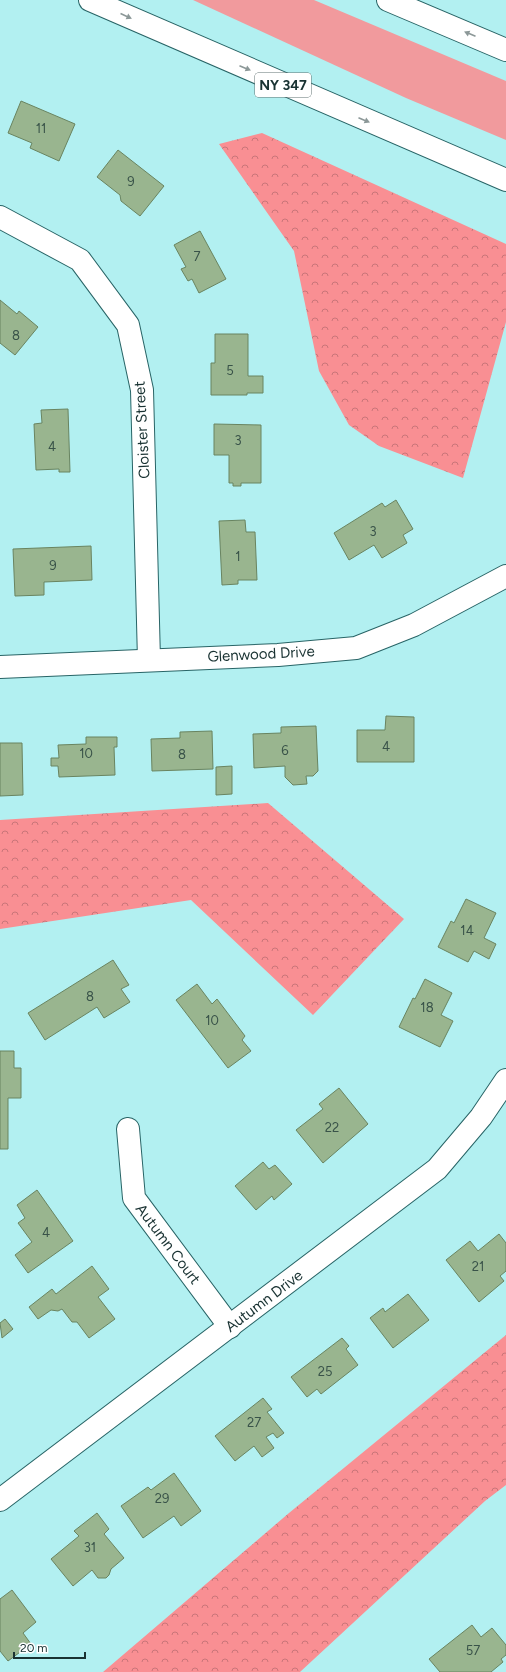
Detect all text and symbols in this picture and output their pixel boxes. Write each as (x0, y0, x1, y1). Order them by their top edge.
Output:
one-way arrow (120, 13, 131, 19)
one-way arrow (464, 31, 476, 38)
one-way arrow (239, 65, 250, 71)
road number: NY 347 (255, 73, 311, 97)
one-way arrow (359, 117, 370, 123)
house number: 11 (36, 121, 46, 136)
house number: 9 (127, 174, 135, 189)
house number: 7 (194, 249, 201, 264)
house number: 8 (12, 328, 20, 343)
house number: 5 (226, 363, 234, 378)
street label: Cloister Street (130, 380, 154, 479)
house number: 3 (234, 433, 242, 448)
house number: 4 (48, 439, 56, 454)
house number: 3 (369, 524, 377, 539)
house number: 1 (235, 549, 241, 564)
house number: 9 (49, 558, 57, 573)
street label: Glenwood Drive (207, 642, 315, 666)
house number: 4 (382, 739, 390, 754)
house number: 6 (281, 743, 289, 758)
house number: 10 (79, 746, 93, 761)
house number: 8 (178, 747, 186, 762)
house number: 14 (460, 923, 474, 938)
house number: 8 (86, 989, 94, 1004)
house number: 18 (420, 1000, 434, 1015)
house number: 10 (205, 1013, 219, 1028)
house number: 22 (325, 1120, 339, 1135)
street label: Autumn Court (132, 1200, 204, 1288)
house number: 4 (42, 1225, 50, 1240)
house number: 21 (472, 1259, 484, 1274)
street label: Autumn Drive (222, 1266, 306, 1336)
house number: 25 (318, 1364, 332, 1379)
house number: 27 (247, 1415, 261, 1430)
house number: 29 (155, 1491, 169, 1506)
house number: 31 (84, 1540, 96, 1555)
scale bar (14, 1634, 85, 1660)
text: 20 m (20, 1641, 48, 1655)
house number: 57 (466, 1643, 480, 1658)

